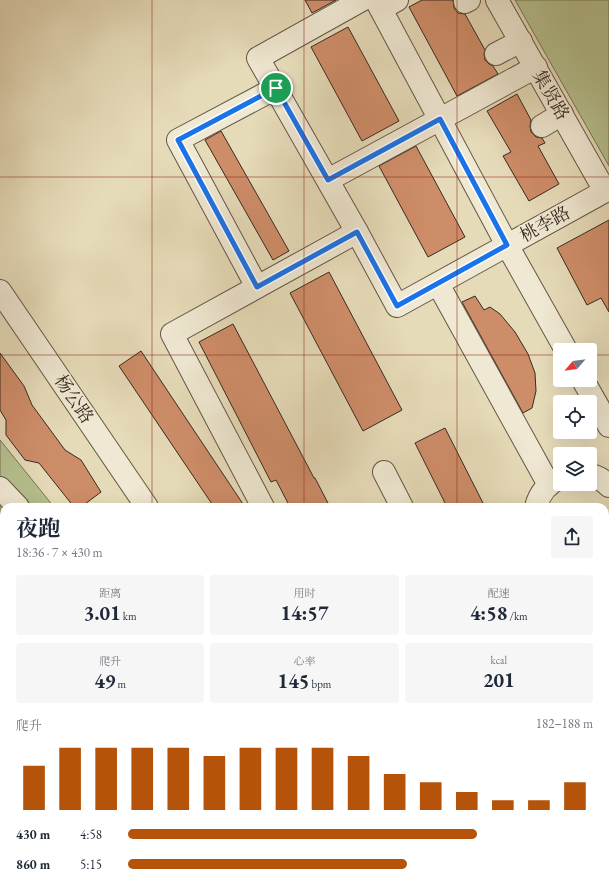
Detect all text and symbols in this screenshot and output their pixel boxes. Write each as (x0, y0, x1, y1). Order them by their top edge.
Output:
street label: 集贤路 (528, 66, 575, 124)
pin (259, 71, 293, 105)
icon: arrive (265, 77, 287, 99)
street label: 桃李路 (516, 200, 574, 247)
north arrow (553, 343, 597, 387)
map controls (553, 343, 597, 491)
street label: 杨公路 (50, 370, 99, 428)
button: locate (553, 395, 597, 439)
button: layers (553, 447, 597, 491)
text: 夜跑 (16, 514, 60, 543)
button: share (551, 516, 593, 558)
text: 18:36 · 7 × 430 m (16, 544, 103, 561)
text: 距离 (99, 586, 121, 600)
text: 用时 (293, 586, 315, 600)
text: 配速 (488, 586, 510, 600)
text: 3.01 (84, 600, 121, 626)
text: 14:57 (281, 600, 328, 626)
text: 4:58 (470, 600, 507, 626)
text: km (121, 609, 136, 623)
text: /km (507, 609, 528, 623)
text: kcal (491, 653, 507, 667)
text: 爬升 (99, 654, 121, 668)
text: 心率 (293, 654, 315, 668)
text: 201 (483, 667, 515, 693)
text: 49 (94, 668, 115, 694)
text: 145 (278, 668, 309, 694)
text: m (115, 677, 126, 691)
text: bpm (309, 677, 331, 691)
text: 182–188 m (536, 715, 593, 732)
text: 爬升 (16, 717, 42, 734)
text: 430 m (16, 826, 50, 843)
text: 4:58 (80, 826, 102, 843)
text: 860 m (16, 856, 50, 873)
text: 5:15 (80, 856, 102, 873)

